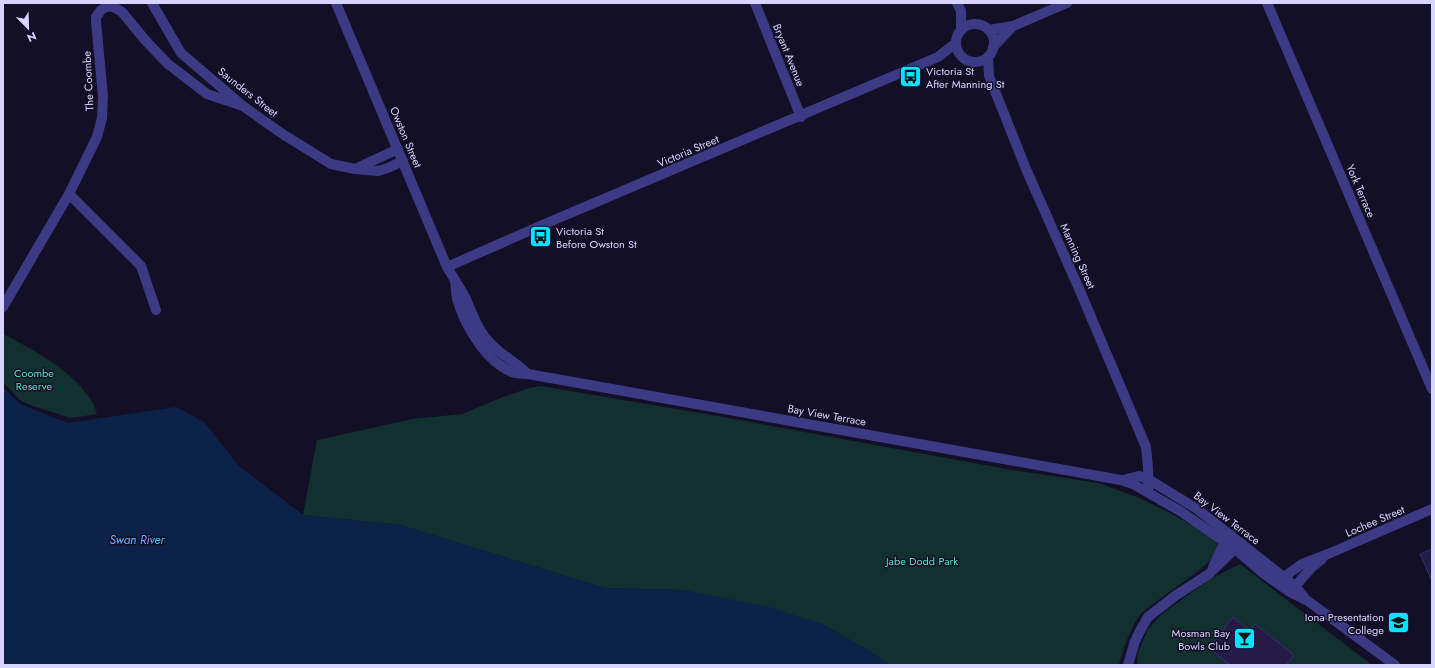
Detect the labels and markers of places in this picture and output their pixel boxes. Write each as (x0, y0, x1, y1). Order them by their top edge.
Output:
place label: Victoria St After Manning St (926, 63, 1005, 92)
bus stop icon: Victoria St After Manning St (897, 64, 923, 90)
place label: Victoria St Before Owston St (556, 223, 637, 252)
bus stop icon: Victoria St Before Owston St (528, 224, 554, 250)
place label: Iona Presentation College (1305, 609, 1384, 638)
school or university icon: Iona Presentation College (1386, 610, 1412, 636)
place label: Mosman Bay Bowls Club (1171, 625, 1230, 654)
bar icon: Mosman Bay Bowls Club (1232, 626, 1258, 652)

